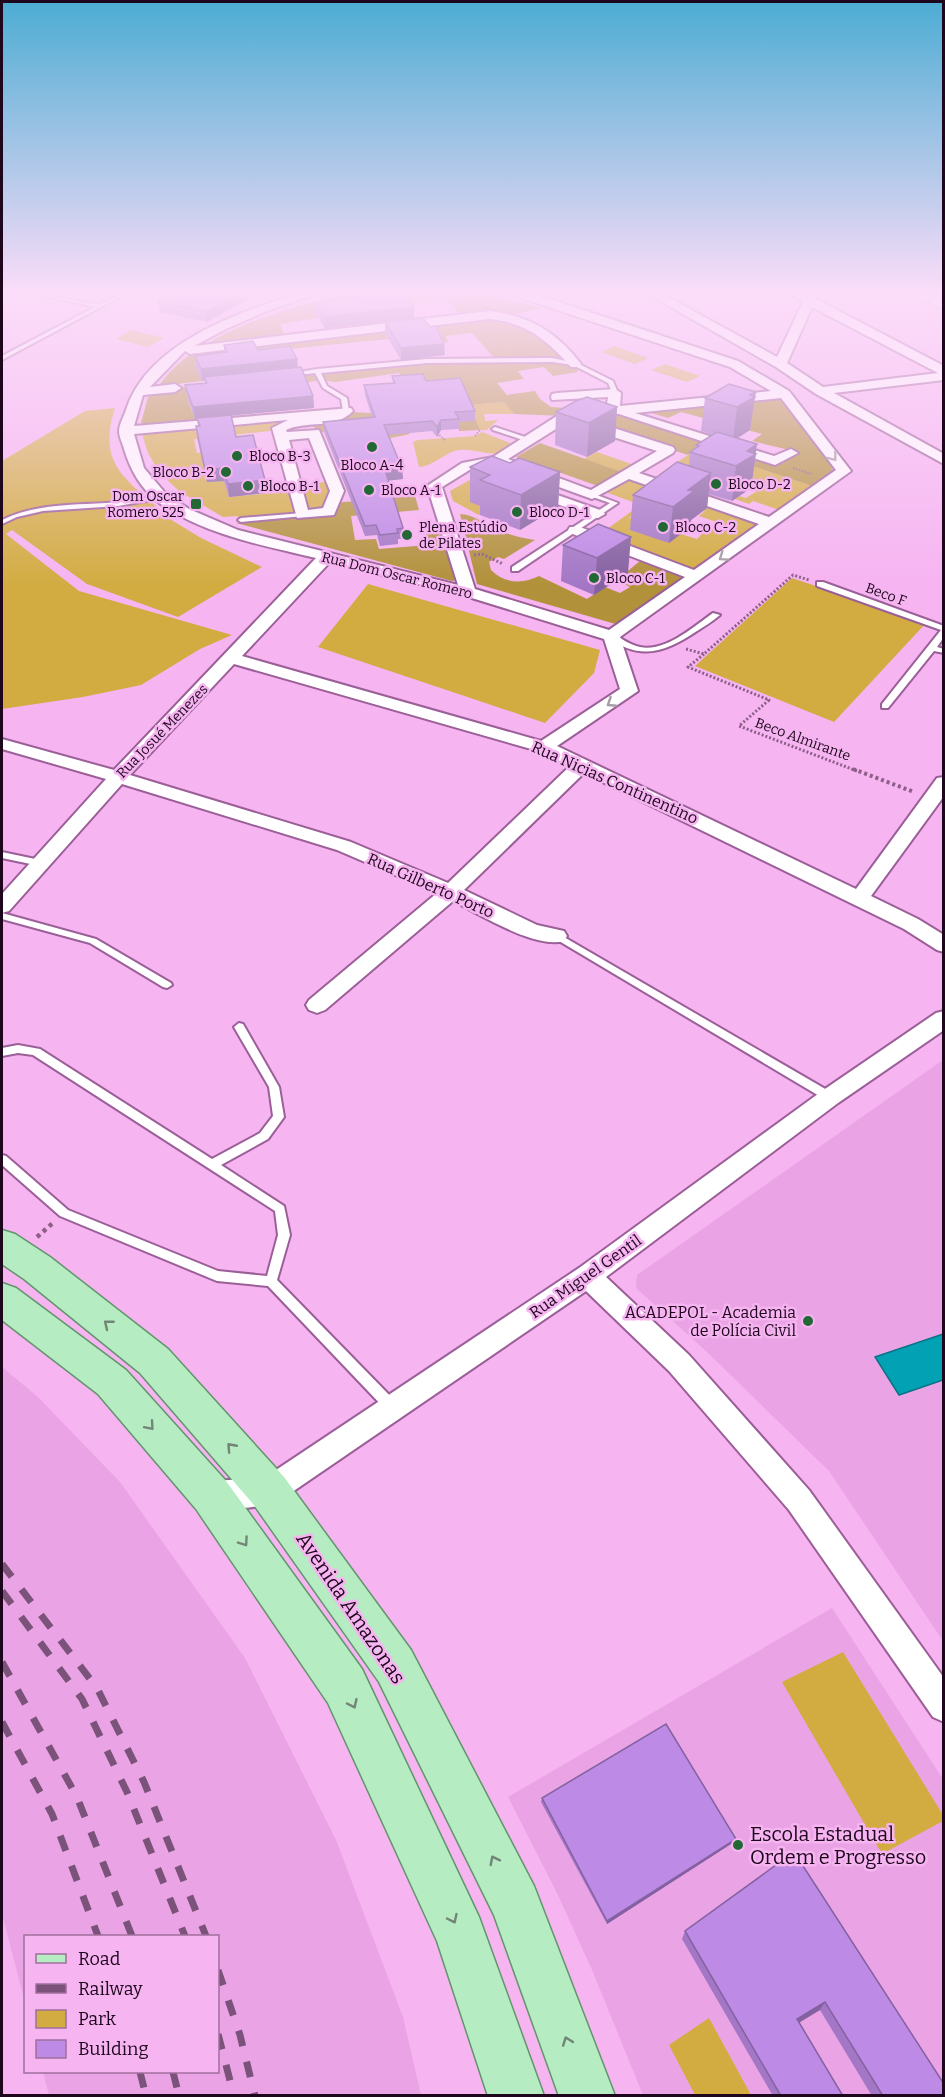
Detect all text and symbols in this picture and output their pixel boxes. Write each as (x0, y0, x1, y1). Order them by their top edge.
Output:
marker: Bloco A-4 (365, 440, 379, 454)
place label: Bloco B-3 (249, 448, 311, 465)
marker: Bloco B-3 (230, 449, 244, 463)
one-way arrow (825, 450, 836, 461)
place label: Bloco A-4 (341, 457, 403, 474)
place label: Bloco B-2 (152, 464, 214, 481)
marker: Bloco B-2 (219, 465, 233, 479)
place label: Bloco D-2 (728, 476, 791, 493)
marker: Bloco D-2 (709, 477, 723, 491)
place label: Bloco B-1 (260, 478, 320, 495)
marker: Bloco B-1 (241, 479, 255, 493)
place label: Bloco A-1 (381, 482, 441, 499)
marker: Bloco A-1 (362, 483, 376, 497)
place label: Dom Oscar Romero 525 (107, 488, 184, 521)
marker: Dom Oscar Romero 525 (189, 497, 203, 511)
place label: Bloco D-1 (529, 504, 590, 521)
marker: Bloco D-1 (510, 505, 524, 519)
place label: Plena Estúdio de Pilates (419, 519, 508, 552)
place label: Bloco C-2 (675, 519, 736, 536)
marker: Bloco C-2 (656, 520, 670, 534)
marker: Plena Estúdio de Pilates (400, 528, 414, 542)
street label: Rua Dom Oscar Romero (320, 549, 474, 602)
one-way arrow (719, 550, 730, 561)
place label: Bloco C-1 (606, 570, 665, 587)
marker: Bloco C-1 (587, 571, 601, 585)
street label: Beco F (863, 579, 909, 610)
street label: Rua Josué Menezes (113, 681, 212, 782)
one-way arrow (607, 696, 618, 707)
street label: Beco Almirante (753, 714, 853, 765)
street label: Rua Nicias Continentino (529, 737, 701, 828)
street label: Rua Gilberto Porto (364, 849, 497, 922)
street label: Rua Miguel Gentil (526, 1230, 645, 1322)
place label: ACADEPOL - Academia de Polícia Civil (625, 1303, 796, 1340)
marker: ACADEPOL - Academia de Polícia Civil (801, 1314, 815, 1328)
one-way arrow (104, 1321, 115, 1332)
one-way arrow (143, 1419, 154, 1430)
one-way arrow (227, 1443, 238, 1454)
street label: Avenida Amazonas (291, 1528, 411, 1688)
one-way arrow (237, 1536, 248, 1547)
one-way arrow (346, 1698, 358, 1709)
place label: Escola Estadual Ordem e Progresso (750, 1822, 926, 1869)
marker: Escola Estadual Ordem e Progresso (731, 1838, 745, 1852)
one-way arrow (490, 1856, 501, 1866)
one-way arrow (446, 1912, 458, 1923)
legend (24, 1935, 219, 2073)
text: Road (78, 1948, 121, 1970)
text: Railway (78, 1978, 143, 2000)
text: Park (78, 2008, 117, 2030)
one-way arrow (562, 2036, 574, 2047)
text: Building (78, 2038, 149, 2060)

